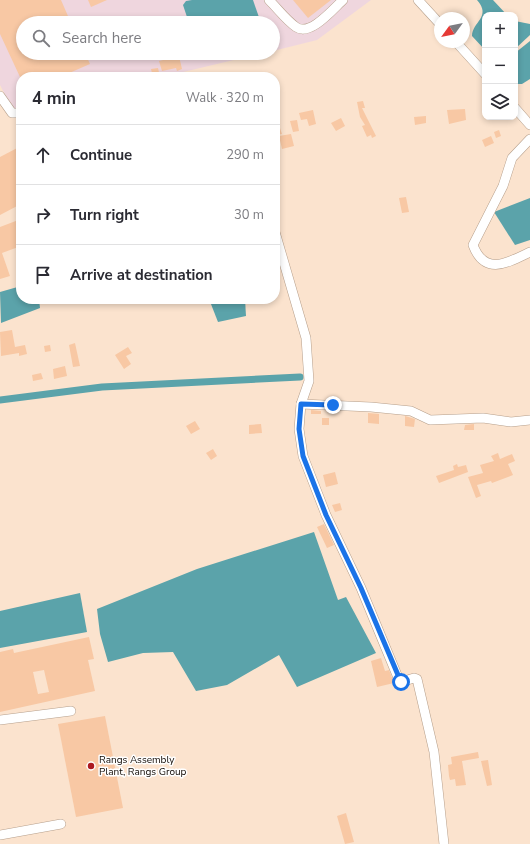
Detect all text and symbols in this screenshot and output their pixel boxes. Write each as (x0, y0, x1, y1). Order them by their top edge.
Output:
north arrow (434, 12, 470, 48)
map controls (482, 12, 518, 120)
button: + (482, 12, 518, 48)
search box (16, 16, 280, 60)
icon: search (30, 27, 52, 49)
text: Search here (62, 28, 142, 48)
button: − (482, 48, 518, 84)
button: layers (482, 84, 518, 120)
text: 4 min (32, 87, 76, 110)
text: Walk · 320 m (186, 89, 264, 107)
icon: ahead (32, 144, 54, 166)
text: Continue (70, 145, 132, 165)
text: 290 m (226, 146, 264, 164)
icon: right (32, 204, 54, 226)
text: Turn right (70, 205, 139, 225)
text: 30 m (234, 206, 264, 224)
icon: arrive (32, 264, 54, 286)
text: Arrive at destination (70, 265, 213, 285)
route end (324, 396, 342, 414)
route start (392, 673, 410, 691)
place label: Rangs Assembly Plant, Rangs Group (99, 753, 187, 779)
marker: Rangs Assembly Plant, Rangs Group (86, 761, 96, 771)

